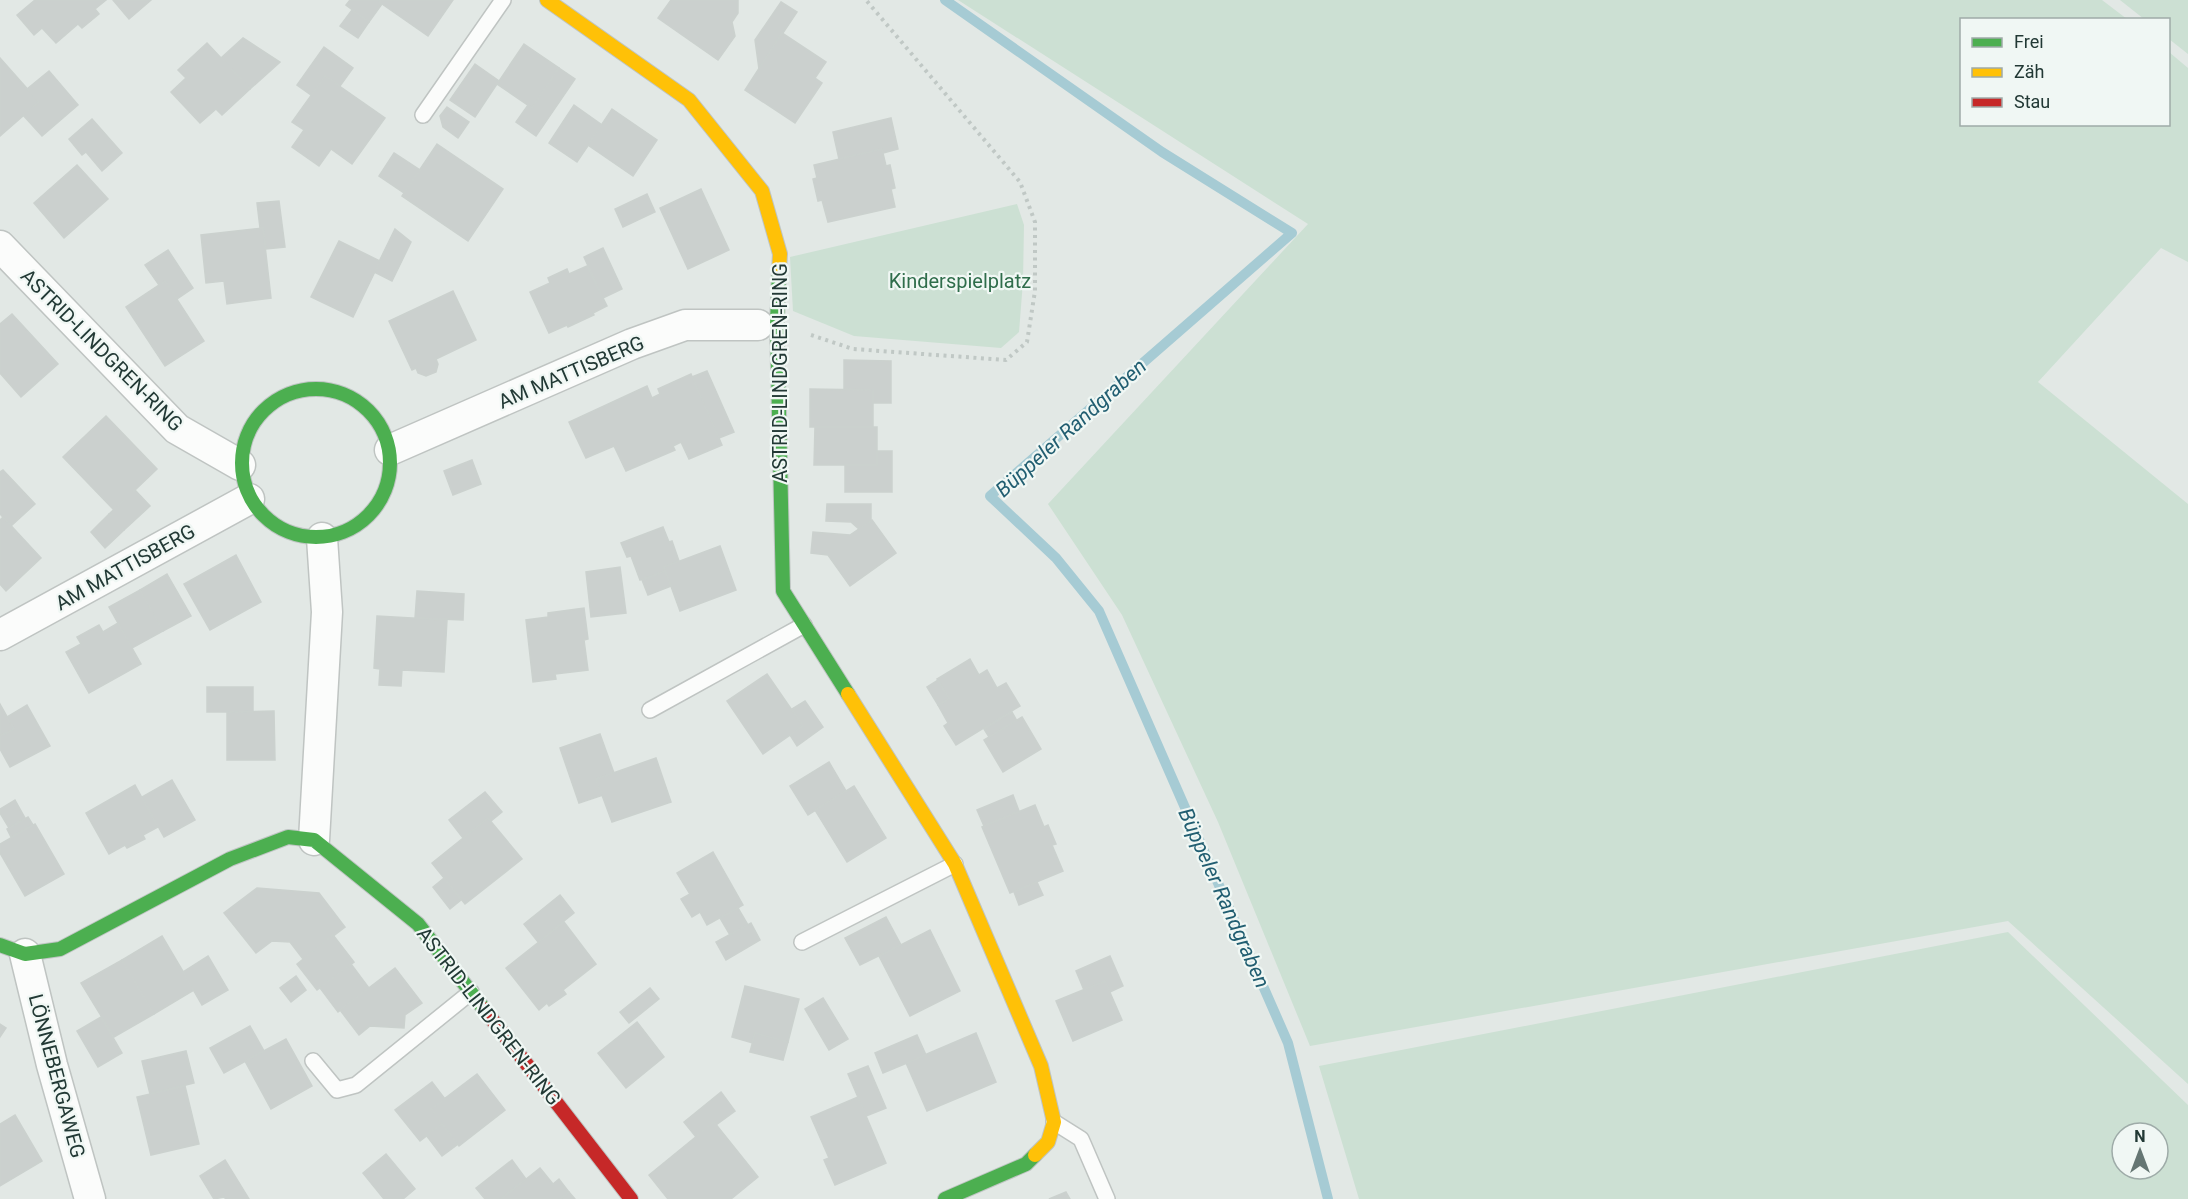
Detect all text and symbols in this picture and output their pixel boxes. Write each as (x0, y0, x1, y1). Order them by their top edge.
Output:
legend (1960, 18, 2170, 126)
text: Frei (2014, 31, 2044, 52)
text: Zäh (2014, 61, 2045, 82)
text: Stau (2014, 91, 2050, 112)
street label: ASTRID-LINDGREN-RING (768, 263, 792, 483)
street label: ASTRID-LINDGREN-RING (16, 264, 188, 436)
park label: Kinderspielplatz (889, 269, 1031, 293)
street label: AM MATTISBERG (495, 330, 647, 414)
water label: Büppeler Randgraben (991, 354, 1151, 502)
street label: AM MATTISBERG (51, 519, 199, 615)
water label: Büppeler Randgraben (1174, 804, 1274, 992)
street label: ASTRID-LINDGREN-RING (412, 922, 566, 1110)
street label: LÖNNEBERGAWEG (24, 991, 90, 1161)
north arrow (2110, 1121, 2170, 1181)
text: N (2134, 1127, 2146, 1146)

